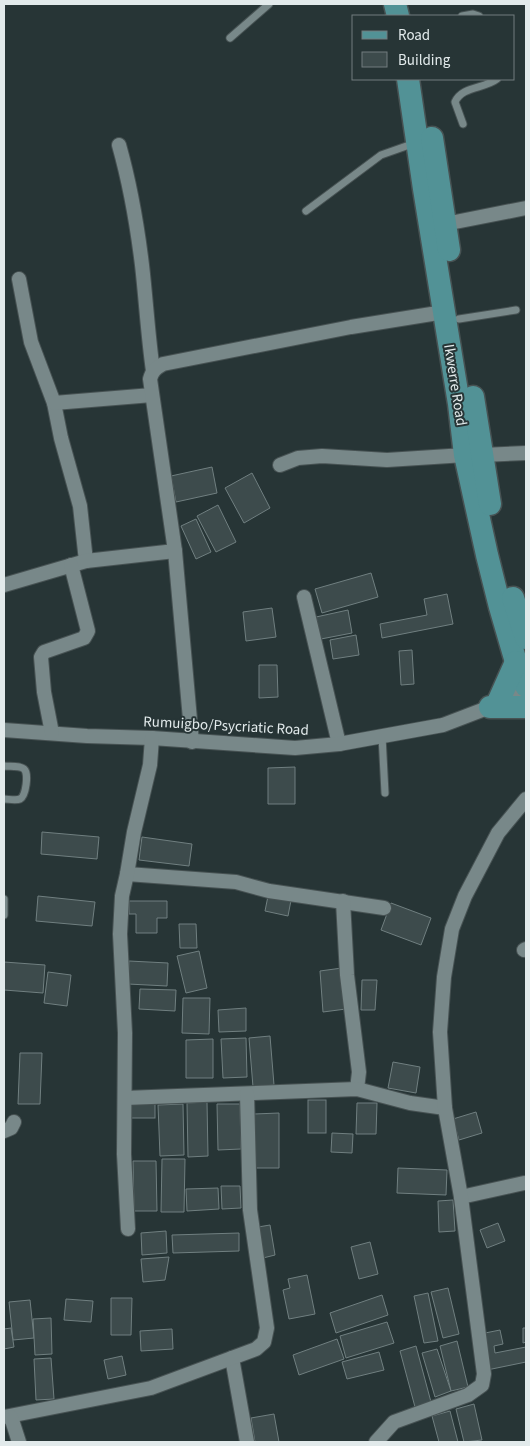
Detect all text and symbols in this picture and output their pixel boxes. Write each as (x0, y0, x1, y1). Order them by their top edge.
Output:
legend (352, 15, 515, 80)
text: Road (398, 25, 430, 46)
text: Building (398, 50, 451, 71)
street label: Ikwerre Road (438, 343, 472, 427)
street label: Rumuigbo/Psycriatic Road (143, 711, 309, 741)

